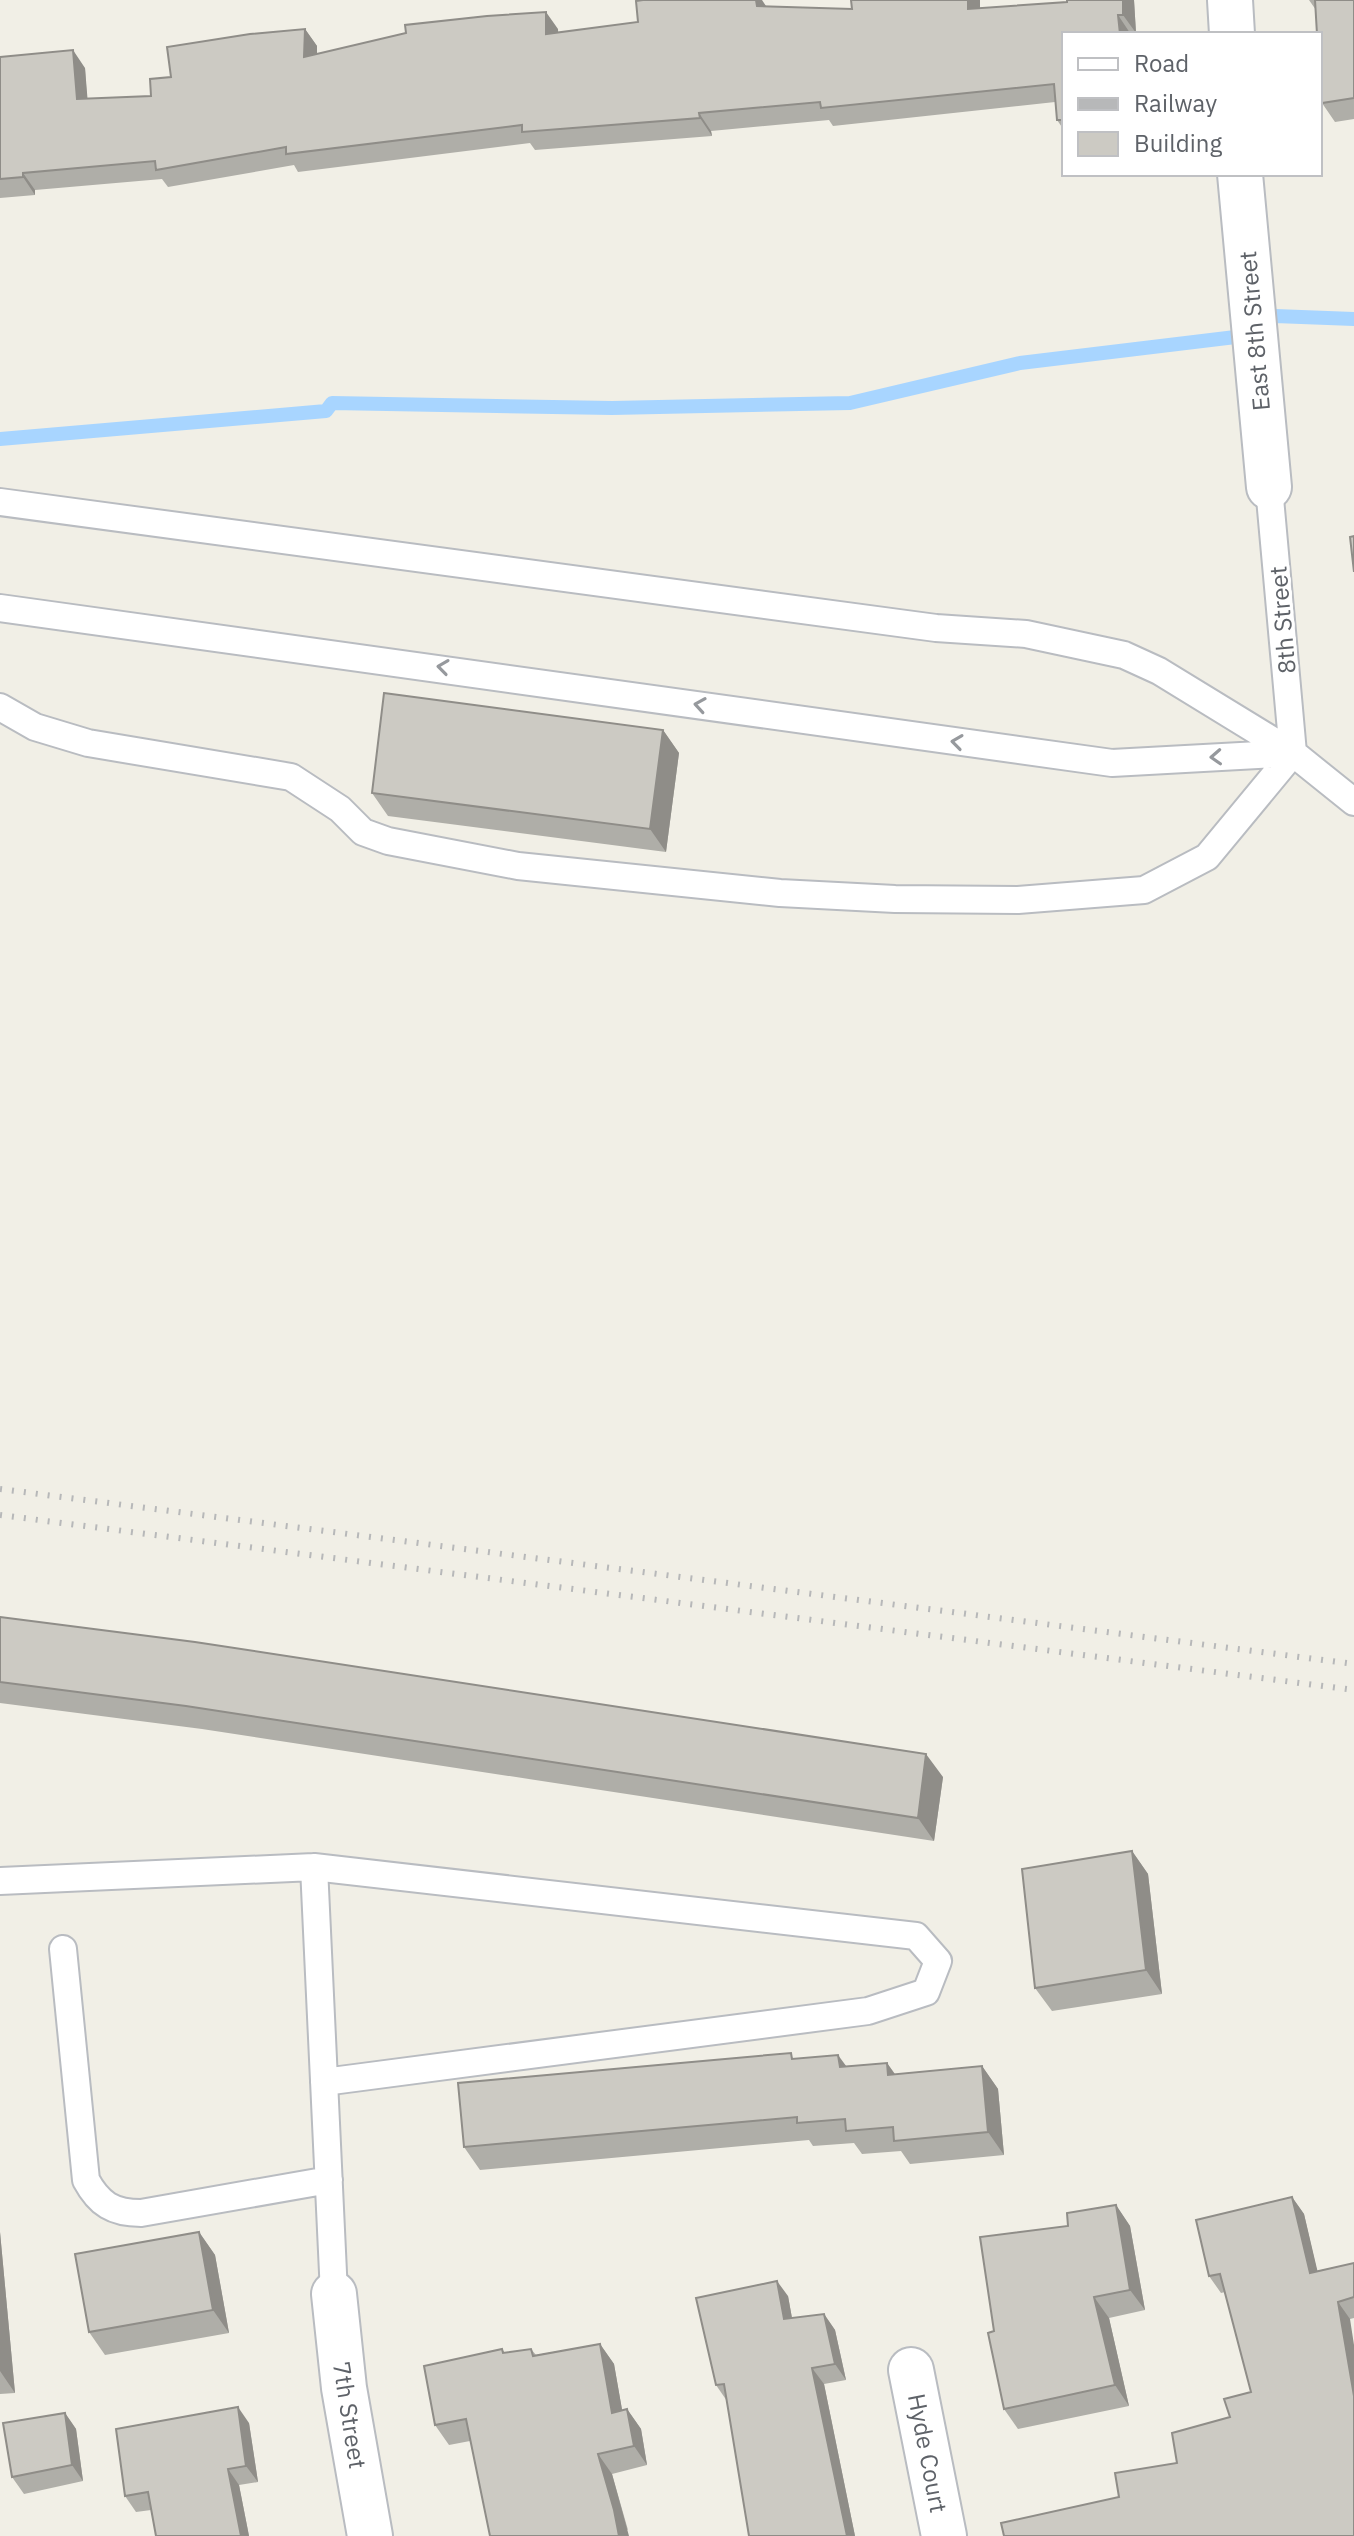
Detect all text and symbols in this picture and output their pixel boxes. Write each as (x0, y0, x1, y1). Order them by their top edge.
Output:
legend (1062, 32, 1322, 176)
text: Road (1134, 47, 1189, 79)
text: Railway (1134, 87, 1217, 119)
text: Building (1134, 127, 1222, 159)
street label: East 8th Street (1231, 250, 1277, 412)
street label: 8th Street (1261, 565, 1303, 675)
one-way arrow (436, 659, 449, 676)
one-way arrow (693, 698, 707, 715)
one-way arrow (950, 734, 964, 751)
one-way arrow (1209, 748, 1222, 765)
street label: 7th Street (326, 2359, 374, 2471)
street label: Hyde Court (901, 2391, 955, 2515)

